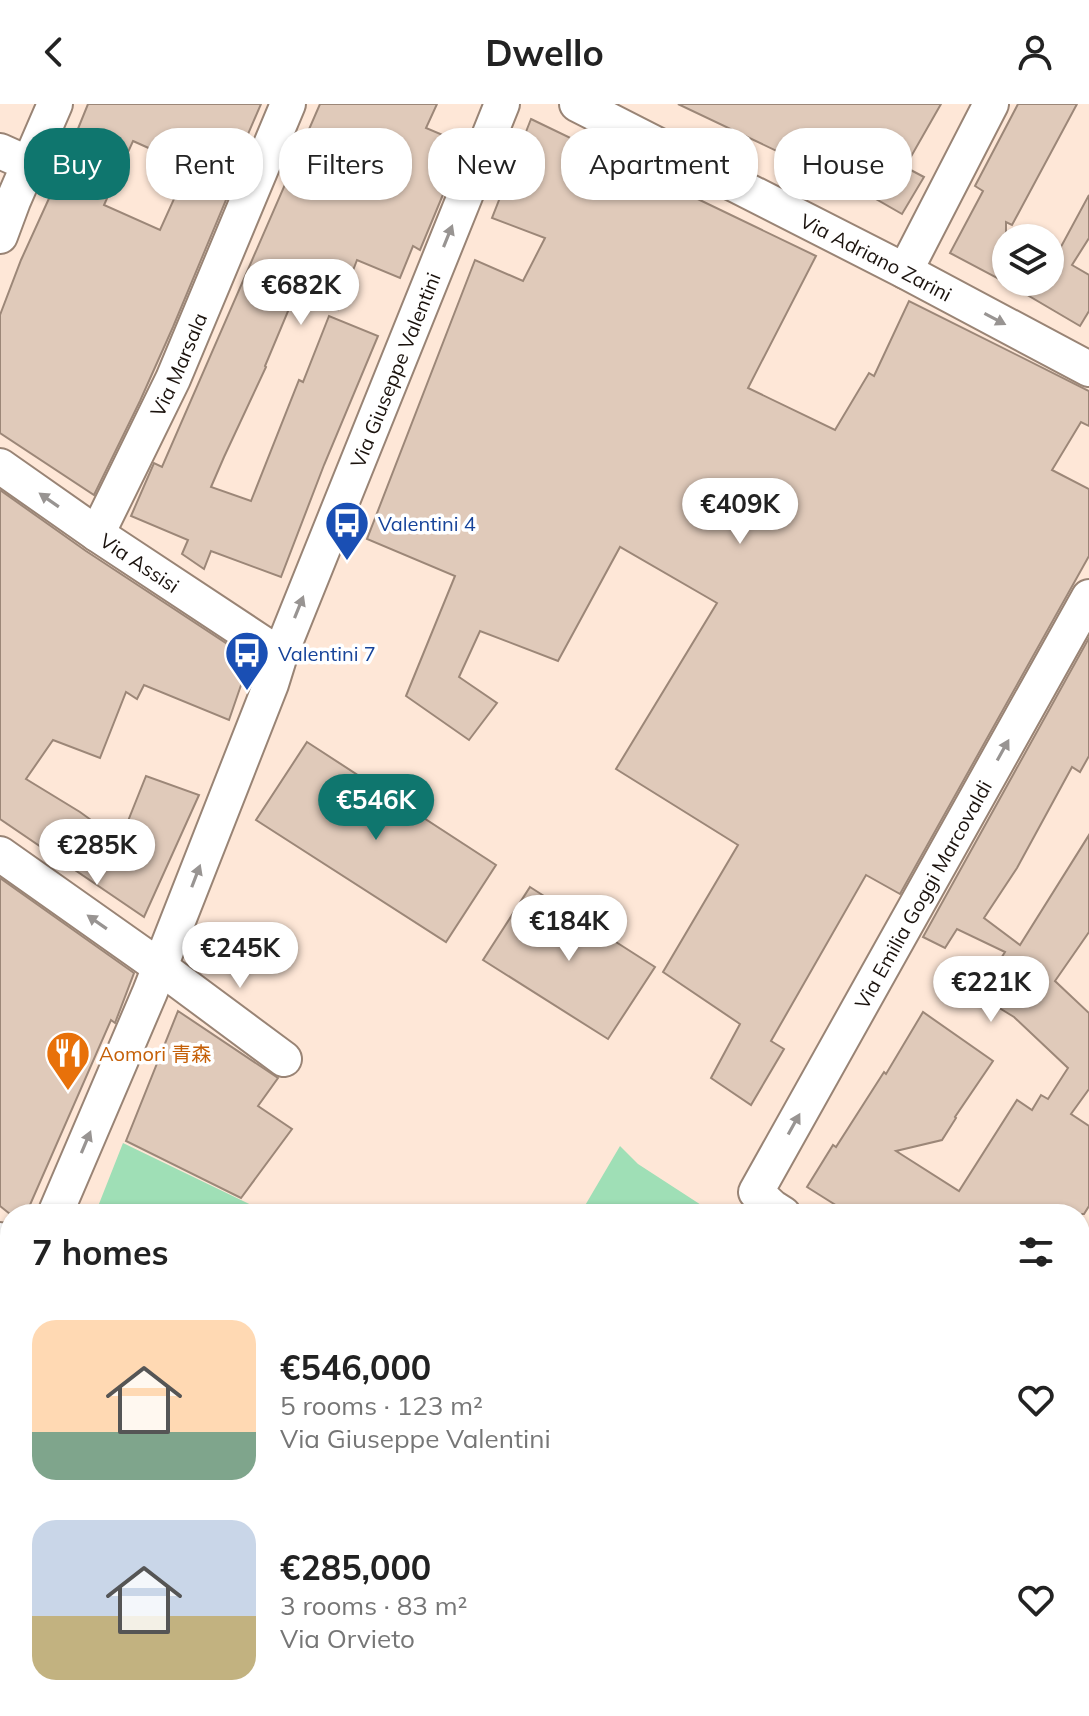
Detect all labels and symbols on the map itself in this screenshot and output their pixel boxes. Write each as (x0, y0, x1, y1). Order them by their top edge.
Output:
street label: Via Adriano Zarini (796, 207, 956, 306)
one-way arrow (442, 224, 455, 248)
pin: €682K (245, 259, 357, 327)
street label: Via Giuseppe Valentini (344, 269, 445, 471)
street label: Via Marsala (144, 309, 212, 421)
one-way arrow (984, 312, 1007, 325)
pin: €409K (684, 478, 796, 546)
one-way arrow (38, 493, 59, 508)
bus stop icon: Valentini 4 (323, 499, 371, 562)
place label: Valentini 4 (378, 511, 476, 536)
street label: Via Assisi (96, 527, 184, 598)
one-way arrow (293, 595, 306, 619)
bus stop icon: Valentini 7 (223, 629, 271, 692)
place label: Valentini 7 (278, 641, 376, 666)
one-way arrow (996, 739, 1010, 761)
pin: €546K (320, 774, 432, 842)
street label: Via Emilia Goggi Marcovaldi (849, 776, 997, 1013)
pin: €285K (41, 819, 153, 887)
one-way arrow (190, 864, 203, 888)
pin: €184K (513, 895, 625, 963)
one-way arrow (86, 915, 107, 930)
pin: €245K (184, 922, 296, 990)
pin: €221K (935, 956, 1047, 1024)
restaurant icon: Aomori 青森 (44, 1029, 92, 1092)
place label: Aomori 青森 (99, 1041, 211, 1066)
one-way arrow (788, 1112, 801, 1135)
one-way arrow (79, 1130, 92, 1154)

